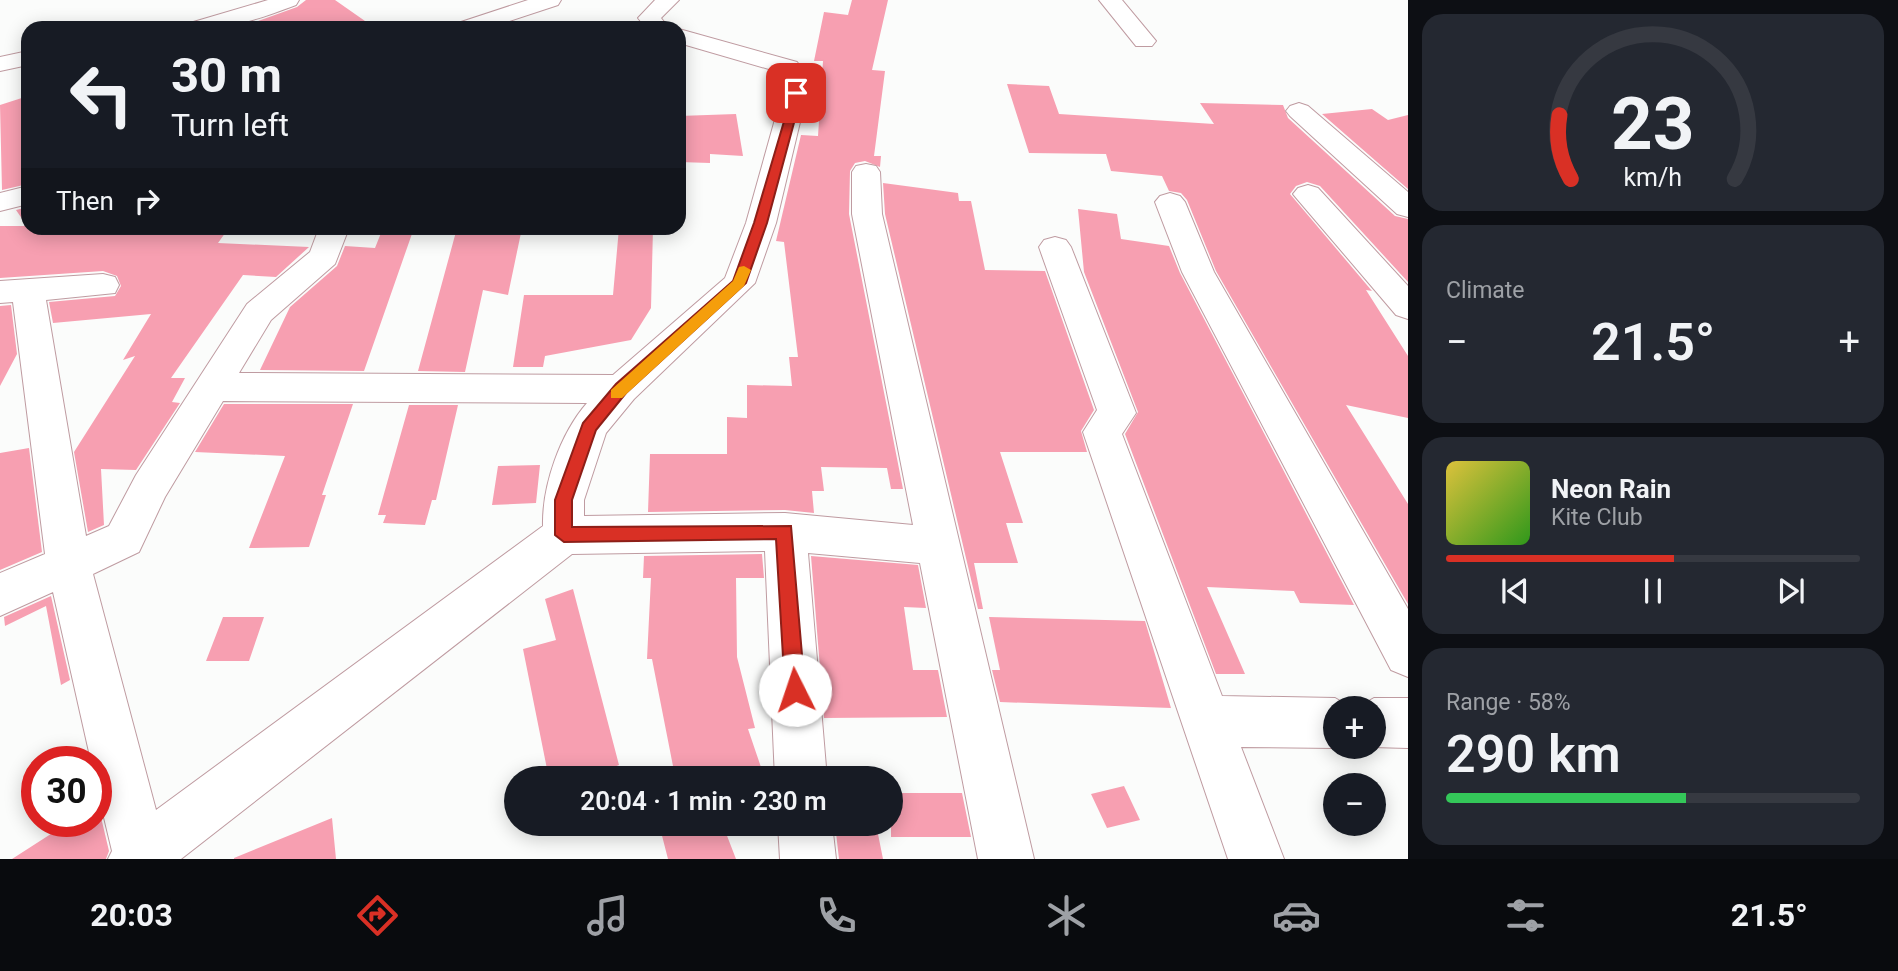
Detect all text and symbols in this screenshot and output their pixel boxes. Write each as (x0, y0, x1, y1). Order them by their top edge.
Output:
text: 30 m (171, 47, 282, 104)
icon: left (56, 49, 147, 140)
pin (766, 63, 826, 123)
icon: arrive (777, 74, 815, 112)
text: 23 (1611, 81, 1695, 167)
text: Turn left (171, 106, 289, 144)
text: km/h (1624, 162, 1682, 191)
icon: right (128, 182, 166, 220)
text: Then (56, 186, 114, 216)
text: Climate (1446, 277, 1525, 304)
text: 21.5° (1591, 312, 1715, 373)
text: − (1446, 320, 1468, 364)
text: + (1838, 320, 1860, 364)
text: Neon Rain (1551, 474, 1671, 504)
text: Kite Club (1551, 504, 1643, 531)
icon: previous (1496, 572, 1534, 610)
icon: pause (1634, 572, 1672, 610)
icon: next (1772, 572, 1810, 610)
position arrow (758, 653, 832, 727)
text: Range · 58% (1446, 689, 1571, 716)
map controls (1323, 696, 1386, 836)
button: + (1323, 696, 1386, 759)
text: 290 km (1446, 724, 1621, 785)
speed limit sign: 30 (21, 746, 112, 837)
button: − (1323, 773, 1386, 836)
text: 20:04 · 1 min · 230 m (580, 786, 827, 816)
icon: directions (353, 891, 402, 940)
icon: music (583, 891, 632, 940)
icon: phone (812, 891, 861, 940)
icon: climate (1042, 891, 1091, 940)
icon: car (1272, 891, 1321, 940)
icon: filters (1501, 891, 1550, 940)
text: 20:03 (90, 896, 173, 934)
text: 21.5° (1731, 896, 1808, 934)

